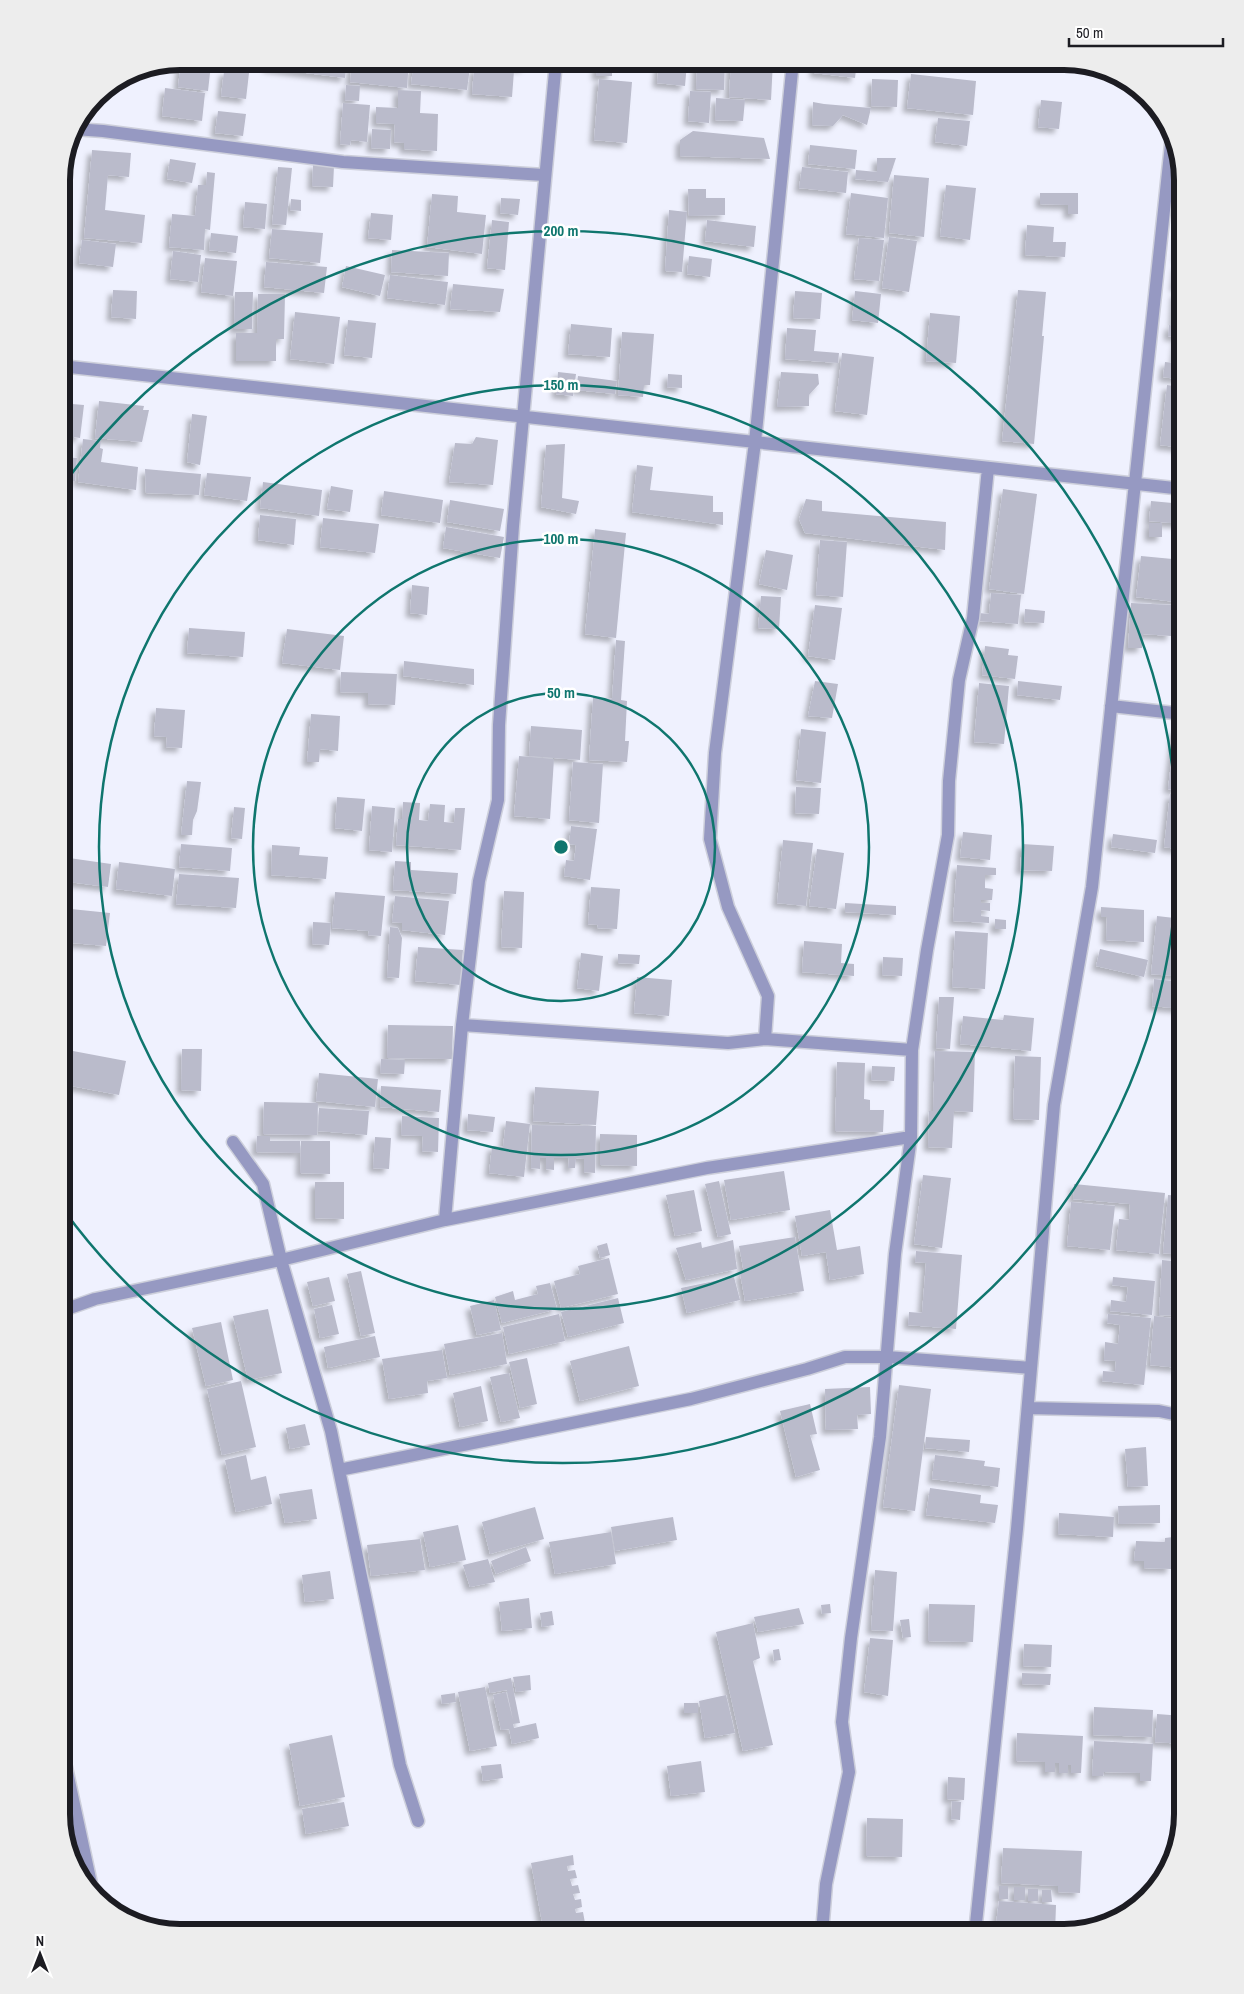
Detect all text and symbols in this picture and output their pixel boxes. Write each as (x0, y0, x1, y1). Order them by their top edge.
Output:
scale bar (1069, 15, 1223, 47)
text: 50 m (1076, 22, 1103, 43)
text: 200 m (544, 220, 578, 241)
text: 150 m (544, 374, 578, 395)
text: 100 m (544, 528, 578, 549)
text: 50 m (547, 682, 575, 703)
centre of rings (552, 838, 570, 856)
north arrow (15, 1929, 65, 1979)
text: N (36, 1932, 44, 1950)

